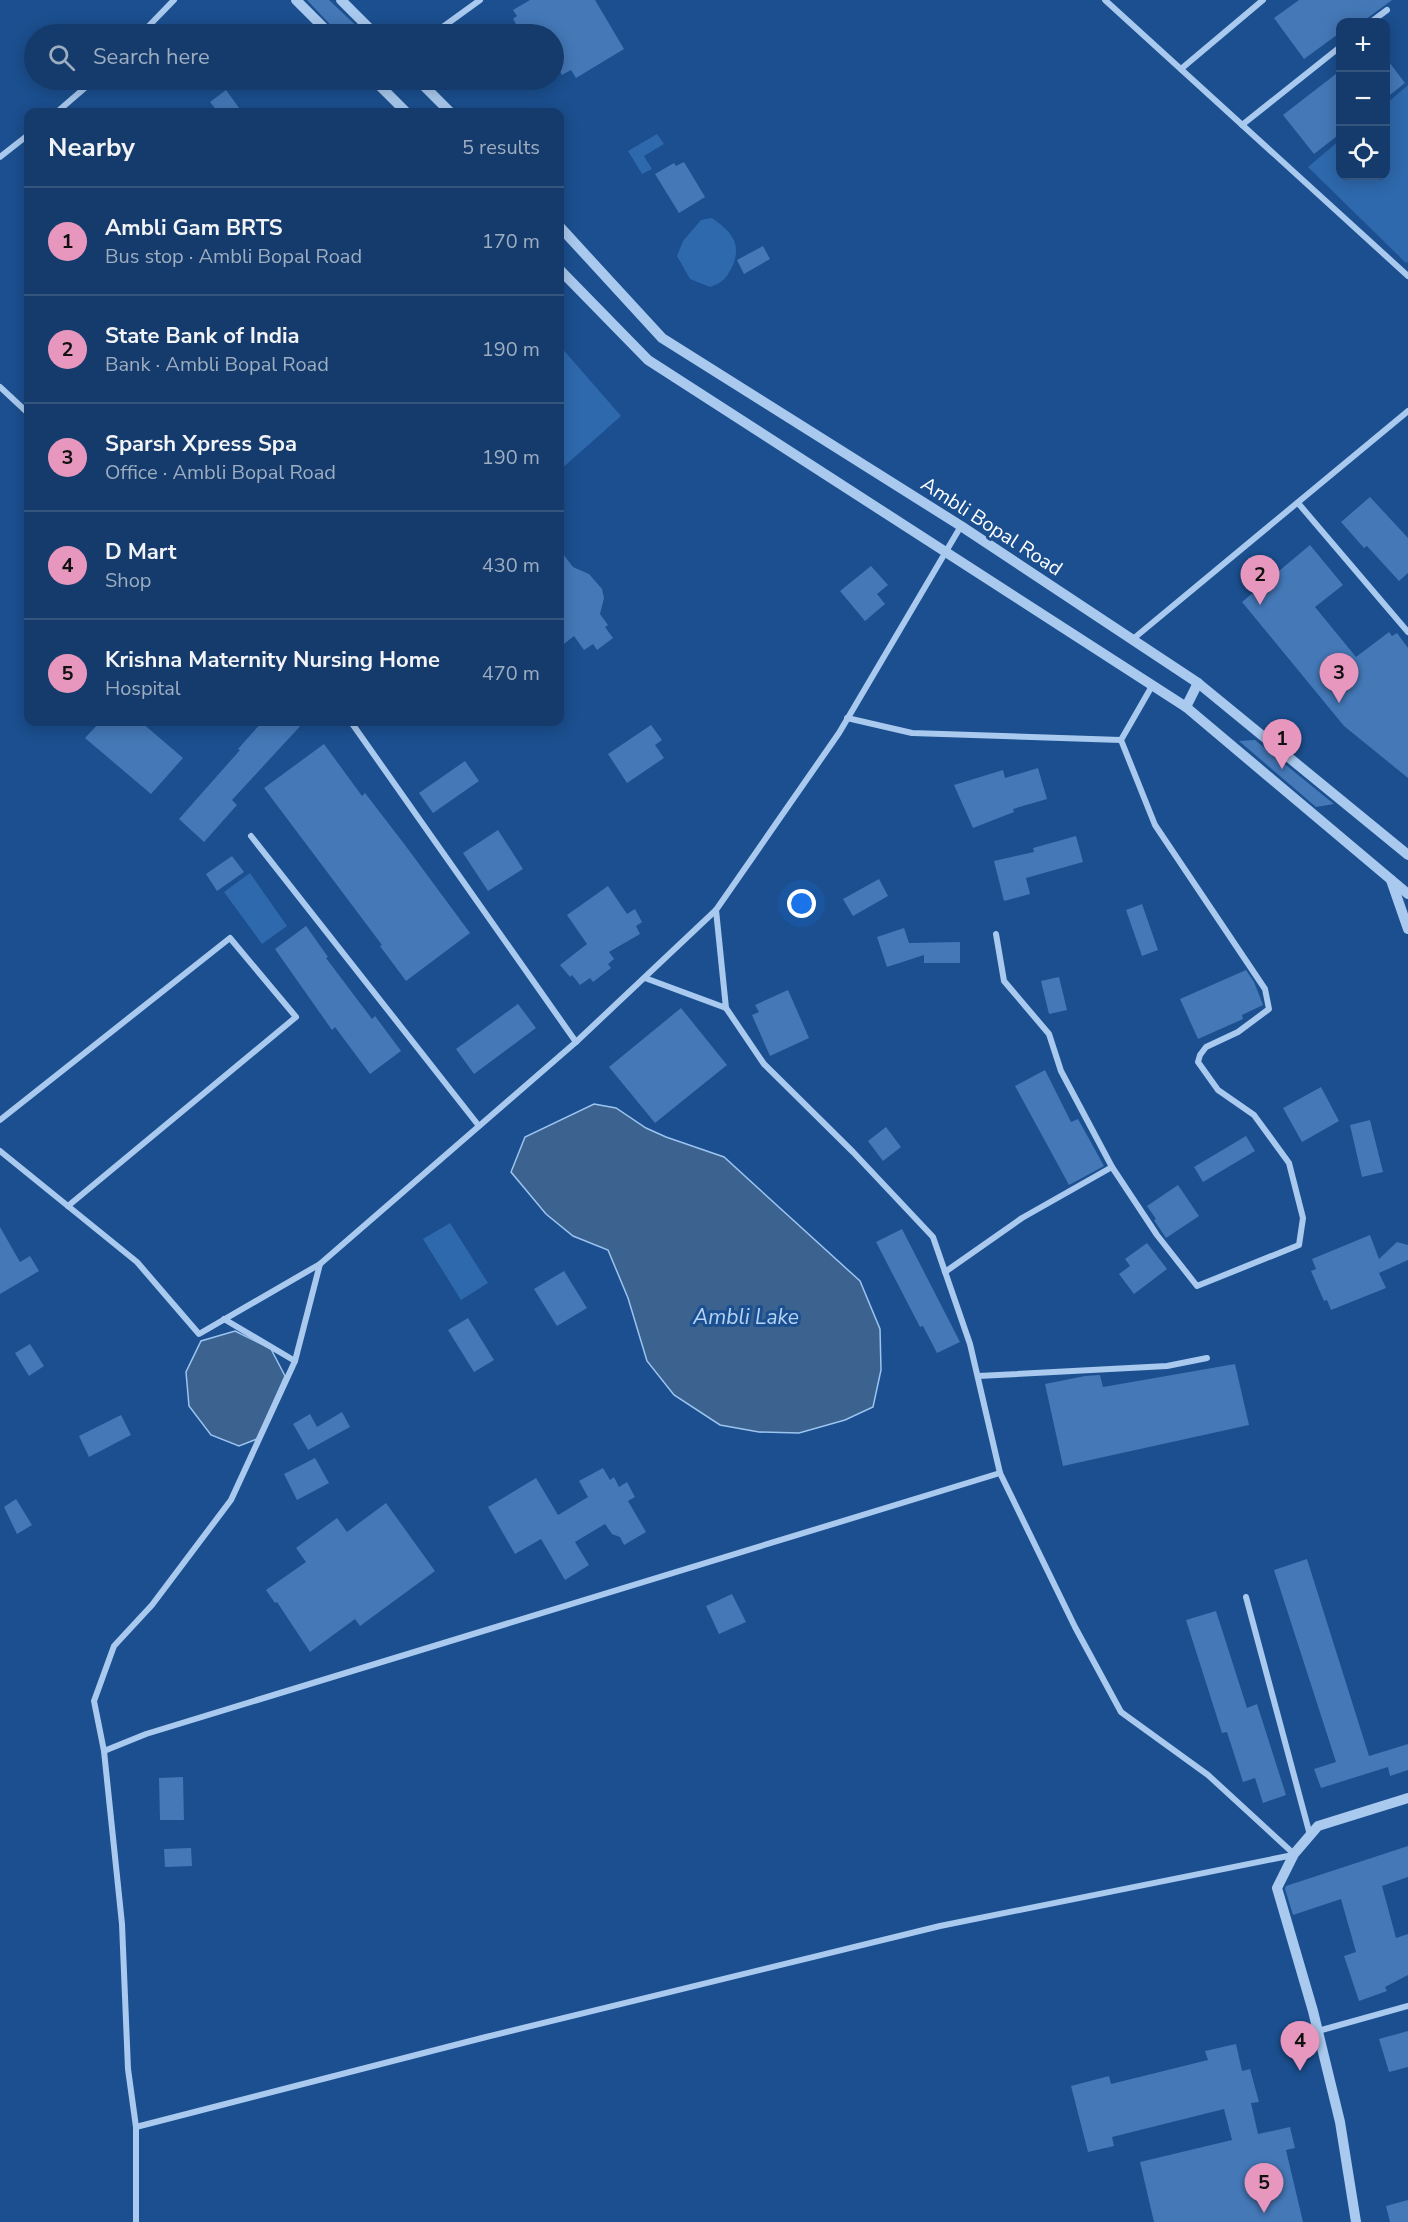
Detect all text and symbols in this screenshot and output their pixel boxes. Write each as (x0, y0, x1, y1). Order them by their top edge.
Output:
map controls (1336, 18, 1390, 180)
button: + (1336, 18, 1390, 72)
search box (24, 24, 564, 90)
icon: search (45, 41, 78, 74)
text: Search here (93, 42, 210, 72)
button: − (1336, 72, 1390, 126)
button: locate (1336, 126, 1390, 180)
text: Nearby (48, 130, 135, 165)
text: 5 results (462, 134, 540, 161)
text: Ambli Gam BRTS (105, 213, 283, 243)
text: 1 (62, 228, 74, 255)
text: 170 m (482, 228, 540, 255)
text: Bus stop · Ambli Bopal Road (105, 243, 362, 270)
text: State Bank of India (105, 321, 300, 351)
text: 2 (62, 336, 74, 363)
text: 190 m (482, 336, 540, 363)
text: Bank · Ambli Bopal Road (105, 351, 329, 378)
text: Sparsh Xpress Spa (105, 429, 297, 459)
text: 3 (62, 444, 74, 471)
text: 190 m (482, 444, 540, 471)
text: Office · Ambli Bopal Road (105, 459, 336, 486)
street label: Ambli Bopal Road (916, 471, 1068, 582)
text: D Mart (105, 537, 177, 567)
text: 4 (62, 552, 74, 579)
text: 430 m (482, 552, 540, 579)
pin: 2 (1240, 556, 1280, 605)
text: Shop (105, 567, 151, 594)
text: Krishna Maternity Nursing Home (105, 645, 440, 675)
pin: 3 (1320, 654, 1358, 703)
text: 5 (62, 660, 74, 687)
text: 470 m (482, 660, 540, 687)
text: Hospital (105, 675, 181, 702)
pin: 1 (1262, 720, 1302, 769)
your location (787, 889, 816, 918)
water label: Ambli Lake (692, 1303, 799, 1331)
pin: 4 (1280, 2022, 1320, 2071)
pin: 5 (1244, 2164, 1284, 2213)

